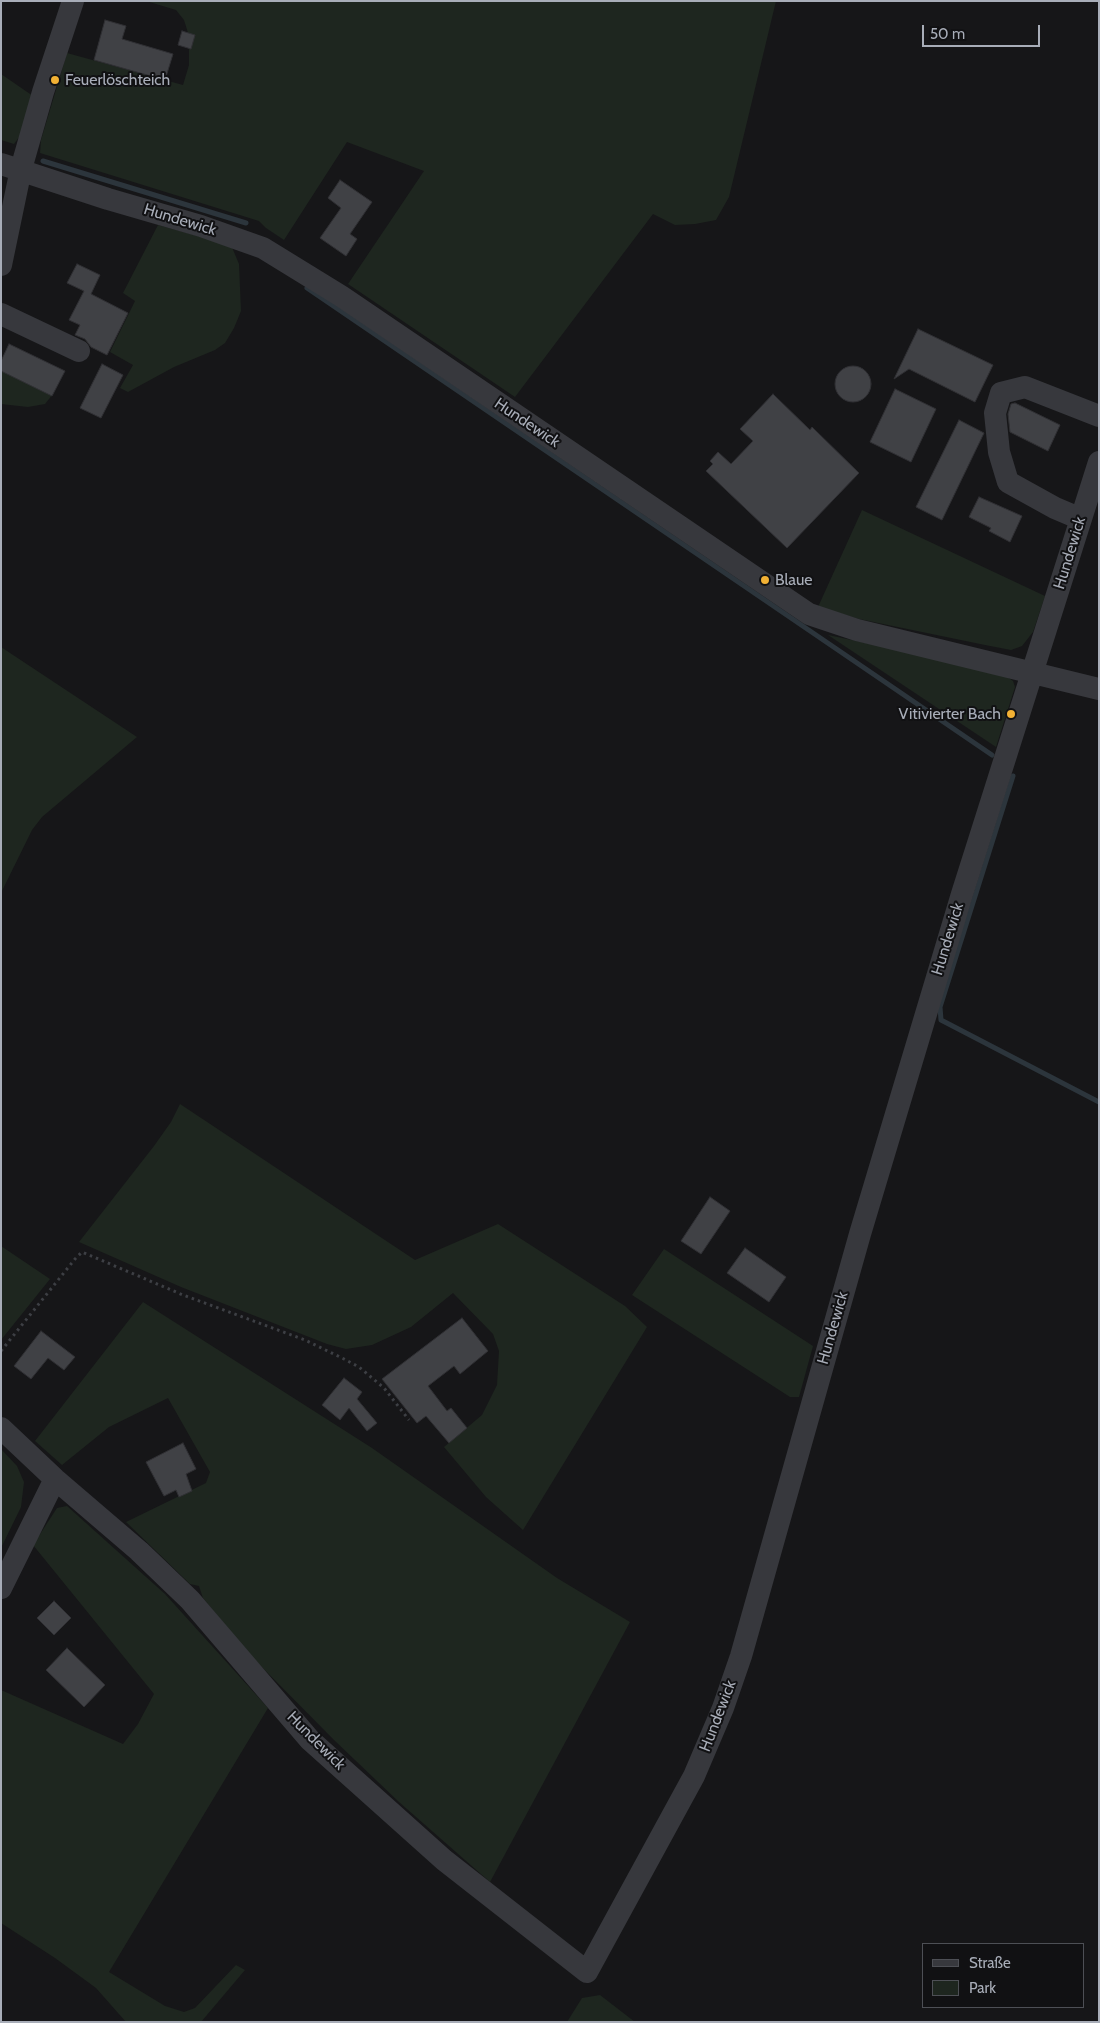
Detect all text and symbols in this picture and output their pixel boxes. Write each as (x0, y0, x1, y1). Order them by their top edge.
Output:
scale bar (925, 15, 1042, 47)
text: 50 m (930, 25, 965, 43)
place label: Feuerlöschteich (65, 70, 170, 90)
marker: Feuerlöschteich (49, 74, 61, 86)
street label: Hundewick (141, 200, 219, 240)
street label: Hundewick (491, 394, 563, 452)
street label: Hundewick (1050, 514, 1090, 592)
place label: Blaue (775, 570, 812, 590)
marker: Blaue (759, 574, 771, 586)
place label: Vitivierter Bach (899, 704, 1001, 724)
marker: Vitivierter Bach (1005, 708, 1017, 720)
street label: Hundewick (928, 900, 968, 978)
street label: Hundewick (813, 1289, 853, 1367)
street label: Hundewick (696, 1678, 740, 1754)
street label: Hundewick (283, 1708, 349, 1774)
legend (922, 1943, 1085, 2008)
text: Straße (969, 1954, 1011, 1972)
text: Park (969, 1979, 996, 1997)

